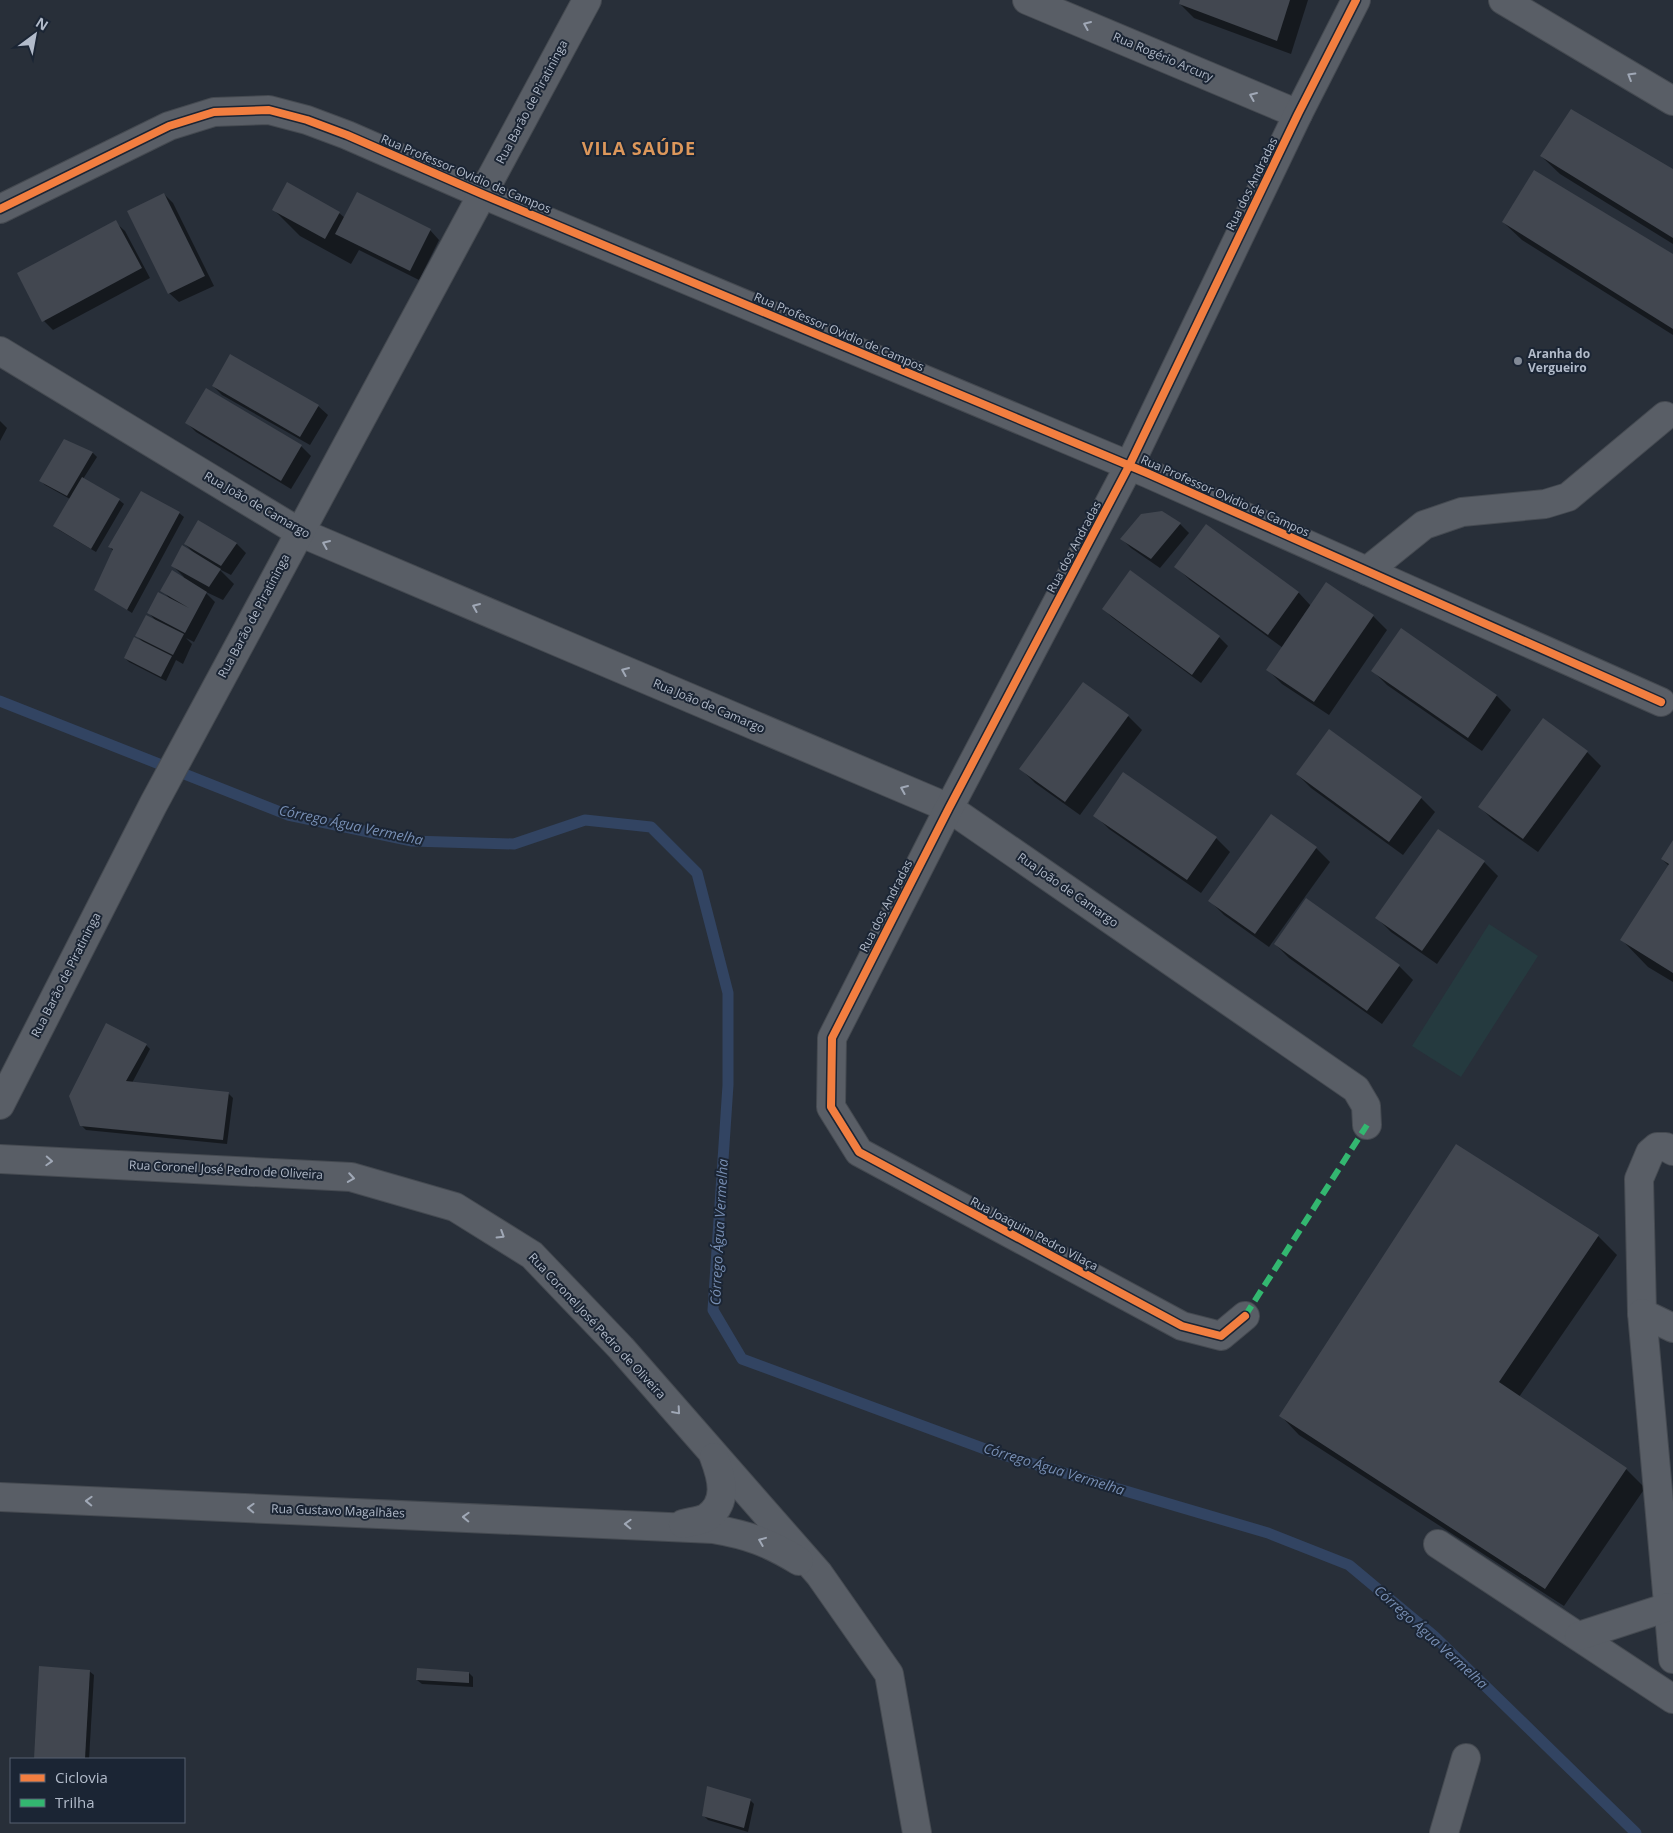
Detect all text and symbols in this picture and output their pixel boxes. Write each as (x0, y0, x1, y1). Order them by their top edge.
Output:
north arrow (10, 10, 60, 60)
text: N (32, 12, 52, 35)
one-way arrow (1084, 21, 1092, 31)
street label: Rua Rogério Arcury (1111, 28, 1217, 86)
street label: Rua Barão de Piratininga (492, 37, 571, 167)
one-way arrow (1628, 73, 1637, 83)
one-way arrow (1249, 91, 1258, 102)
street label: Rua Professor Ovidio de Campos (379, 130, 554, 217)
street label: Rua dos Andradas (1222, 134, 1282, 233)
district label: VILA SAÚDE (582, 136, 696, 160)
street label: Rua Professor Ovidio de Campos (752, 288, 927, 375)
place label: Aranha do Vergueiro (1528, 345, 1590, 376)
marker: Aranha do Vergueiro (1512, 355, 1524, 367)
street label: Rua Professor Ovidio de Campos (1138, 451, 1313, 541)
street label: Rua João de Camargo (201, 467, 313, 542)
street label: Rua dos Andradas (1042, 498, 1105, 596)
one-way arrow (322, 539, 331, 550)
street label: Rua Barão de Piratininga (214, 551, 293, 681)
one-way arrow (472, 603, 481, 614)
one-way arrow (621, 666, 630, 677)
street label: Rua João de Camargo (651, 674, 768, 737)
one-way arrow (900, 785, 909, 795)
water label: Córrego Água Vermelha (277, 800, 425, 849)
street label: Rua João de Camargo (1014, 848, 1122, 931)
street label: Rua dos Andradas (855, 856, 916, 955)
street label: Rua Barão de Piratininga (27, 909, 104, 1040)
one-way arrow (45, 1156, 53, 1167)
street label: Rua Coronel José Pedro de Oliveira (129, 1156, 323, 1183)
water label: Córrego Água Vermelha (705, 1158, 732, 1306)
one-way arrow (346, 1172, 355, 1182)
street label: Rua Joaquim Pedro Vilaça (967, 1193, 1101, 1275)
one-way arrow (495, 1229, 504, 1239)
street label: Rua Coronel José Pedro de Oliveira (525, 1249, 670, 1402)
one-way arrow (671, 1406, 680, 1415)
water label: Córrego Água Vermelha (981, 1438, 1127, 1499)
one-way arrow (85, 1495, 93, 1506)
street label: Rua Gustavo Magalhães (271, 1500, 405, 1521)
one-way arrow (247, 1502, 255, 1513)
one-way arrow (462, 1512, 470, 1522)
one-way arrow (624, 1519, 632, 1529)
one-way arrow (758, 1537, 766, 1547)
water label: Córrego Água Vermelha (1371, 1581, 1492, 1693)
legend (10, 1758, 185, 1823)
text: Ciclovia (55, 1767, 108, 1787)
text: Trilha (55, 1792, 95, 1812)

